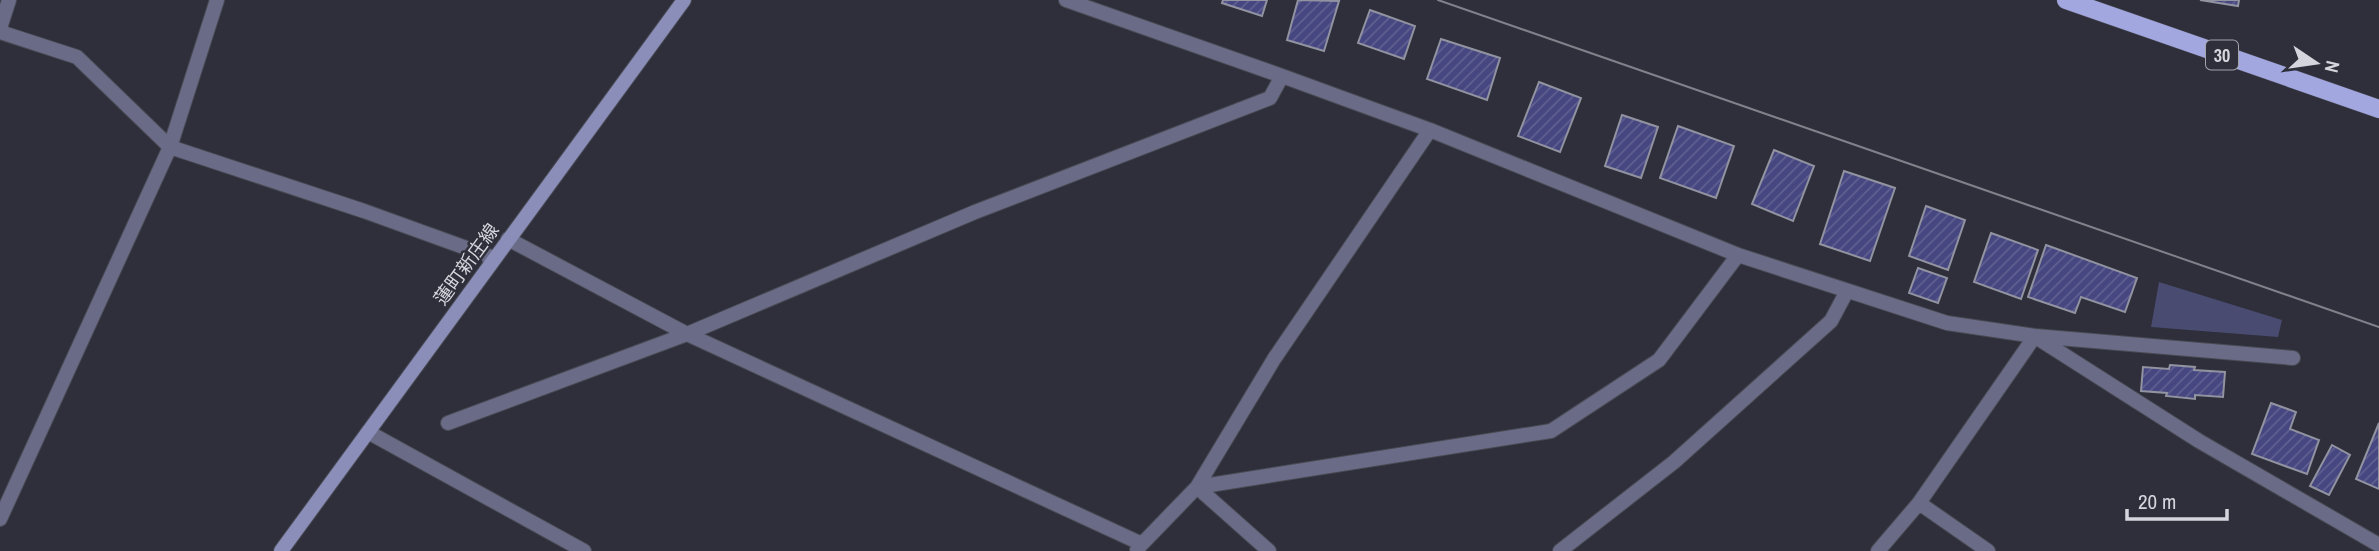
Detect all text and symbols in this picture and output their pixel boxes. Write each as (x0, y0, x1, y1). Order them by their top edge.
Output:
north arrow (2281, 28, 2351, 98)
road number: 30 (2206, 40, 2238, 70)
text: N (2319, 58, 2346, 75)
street label: 蓮町新庄線 (428, 218, 504, 310)
scale bar (2127, 477, 2227, 522)
text: 20 m (2138, 487, 2176, 516)

